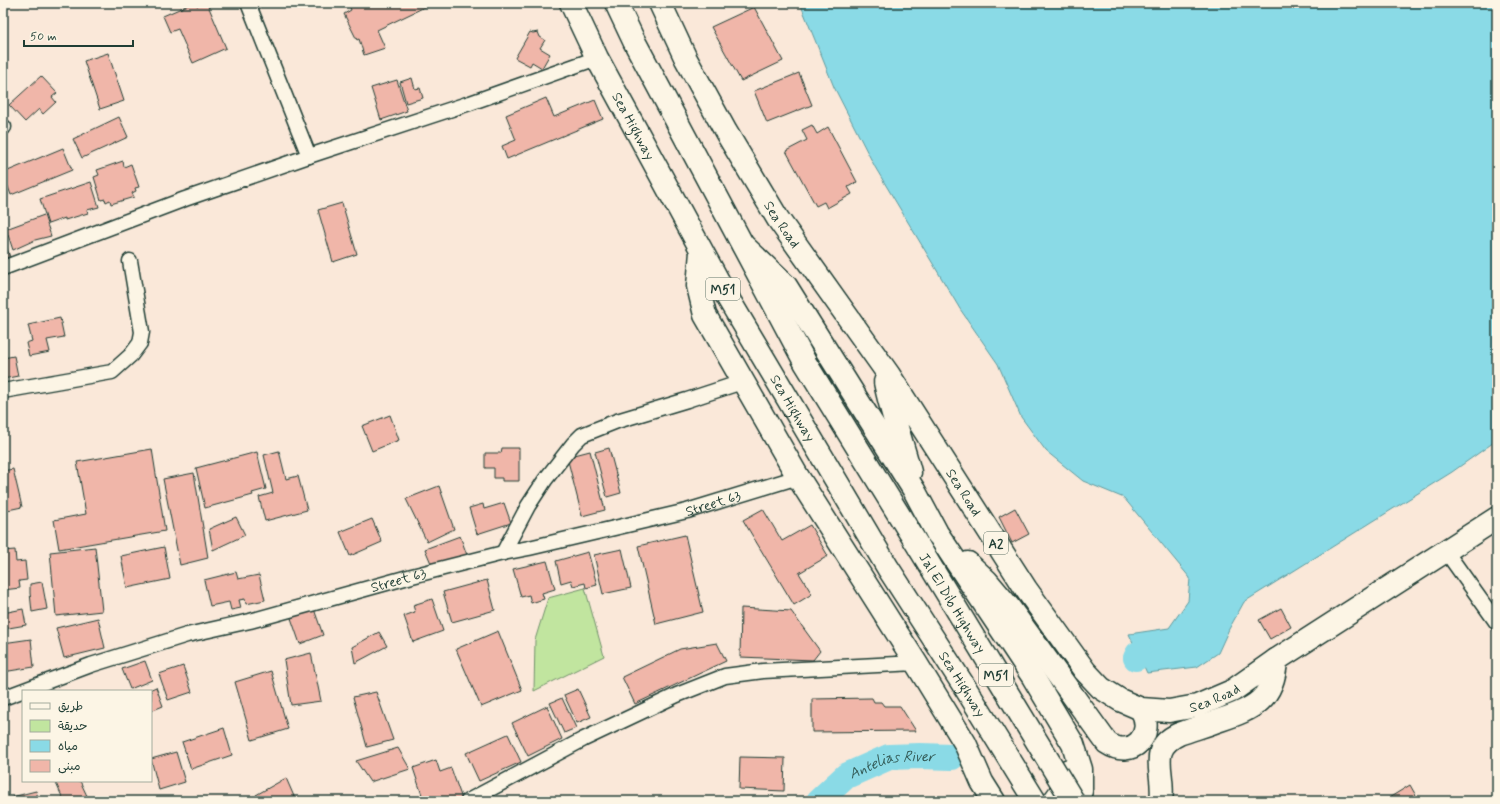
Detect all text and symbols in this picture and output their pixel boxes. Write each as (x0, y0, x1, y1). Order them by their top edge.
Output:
scale bar (24, 22, 133, 48)
text: 50 m (30, 29, 57, 45)
street label: Sea Highway (607, 89, 659, 163)
street label: Sea Road (759, 198, 804, 252)
road number: M51 (706, 278, 740, 300)
street label: Sea Highway (765, 372, 819, 445)
street label: Sea Road (941, 466, 985, 520)
street label: Street 63 (683, 487, 743, 521)
road number: A2 (984, 532, 1008, 554)
street label: Jal El Dib Highway (914, 550, 989, 657)
street label: Street 63 (369, 565, 428, 597)
street label: Sea Highway (934, 648, 989, 721)
road number: M51 (979, 664, 1013, 686)
street label: Sea Road (1188, 680, 1244, 717)
legend (22, 690, 152, 782)
text: طريق (58, 699, 83, 715)
text: حديقة (58, 719, 87, 735)
text: مياه (58, 739, 78, 755)
water label: Antelias River (846, 747, 936, 785)
text: مبنى (58, 759, 81, 775)

